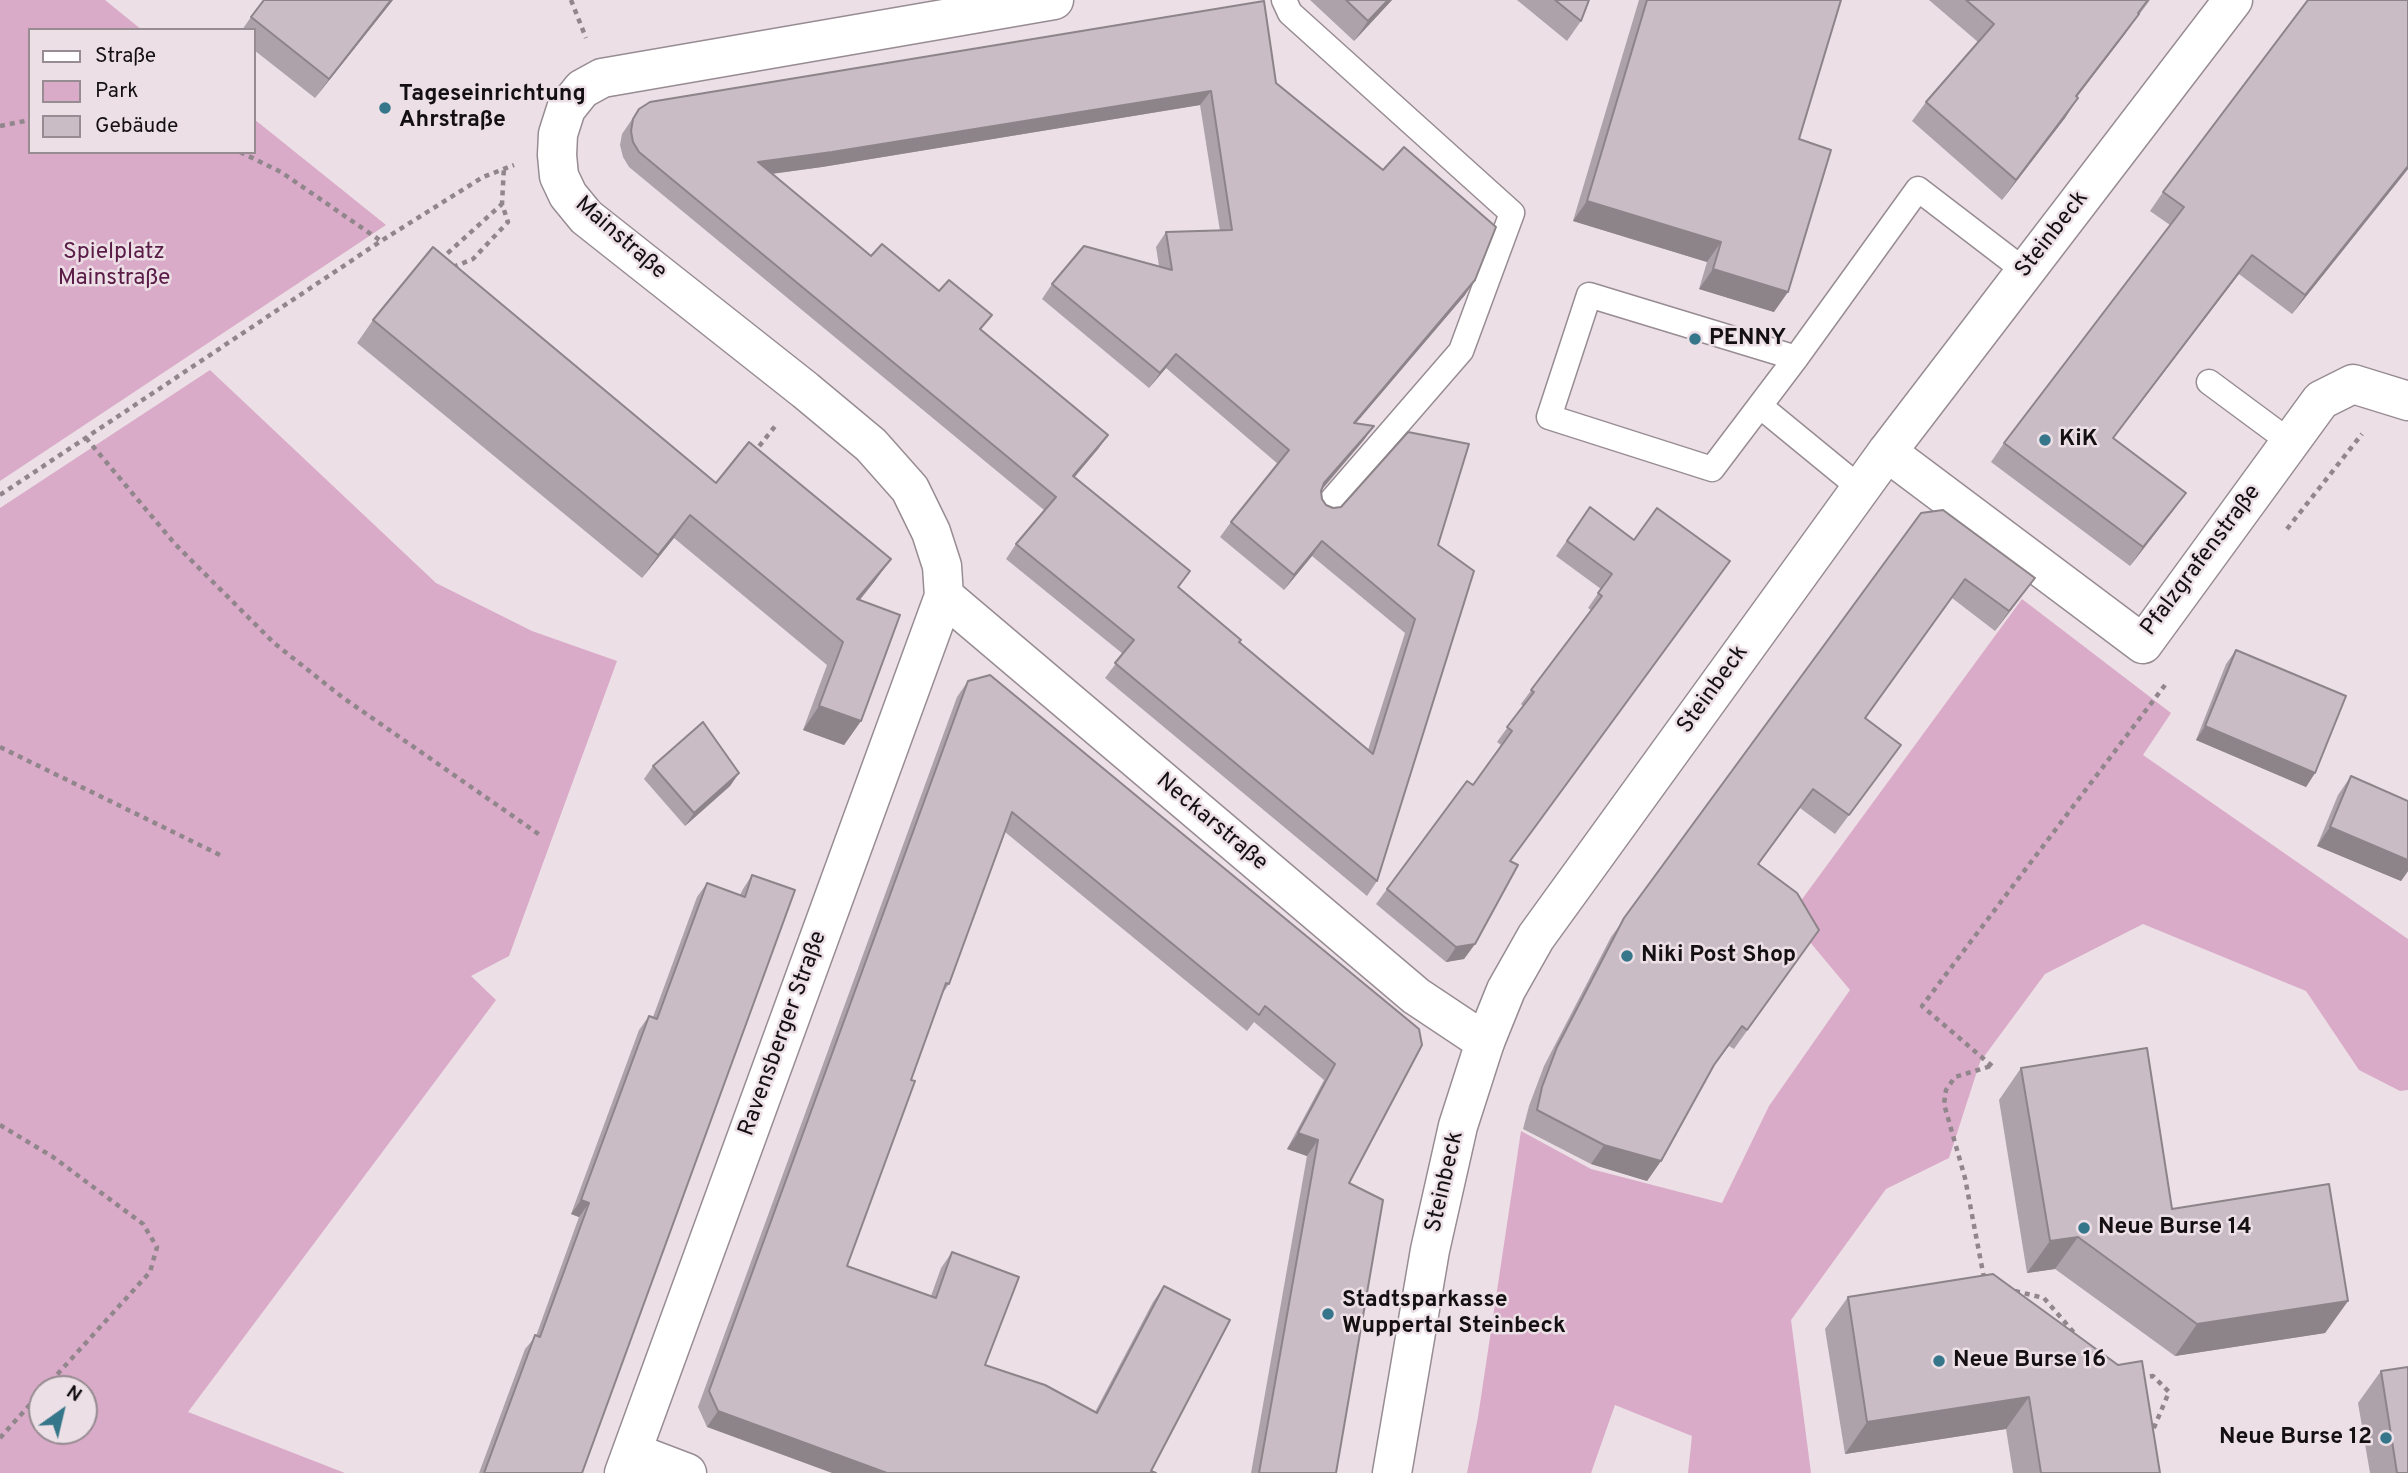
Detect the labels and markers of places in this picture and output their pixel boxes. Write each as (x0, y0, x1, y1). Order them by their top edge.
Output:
place label: Tageseinrichtung Ahrstraße (399, 81, 586, 135)
marker: Tageseinrichtung Ahrstraße (377, 100, 393, 116)
place label: PENNY (1709, 325, 1786, 353)
marker: PENNY (1687, 331, 1703, 347)
place label: KiK (2059, 426, 2098, 454)
marker: KiK (2037, 432, 2053, 448)
place label: Niki Post Shop (1641, 942, 1796, 970)
marker: Niki Post Shop (1619, 948, 1635, 964)
place label: Neue Burse 14 (2098, 1214, 2252, 1242)
marker: Neue Burse 14 (2076, 1220, 2092, 1236)
place label: Stadtsparkasse Wuppertal Steinbeck (1342, 1287, 1566, 1341)
marker: Stadtsparkasse Wuppertal Steinbeck (1320, 1306, 1336, 1322)
place label: Neue Burse 16 (1953, 1347, 2106, 1375)
marker: Neue Burse 16 (1931, 1353, 1947, 1369)
place label: Neue Burse 12 (2219, 1424, 2372, 1452)
marker: Neue Burse 12 (2378, 1430, 2394, 1446)

